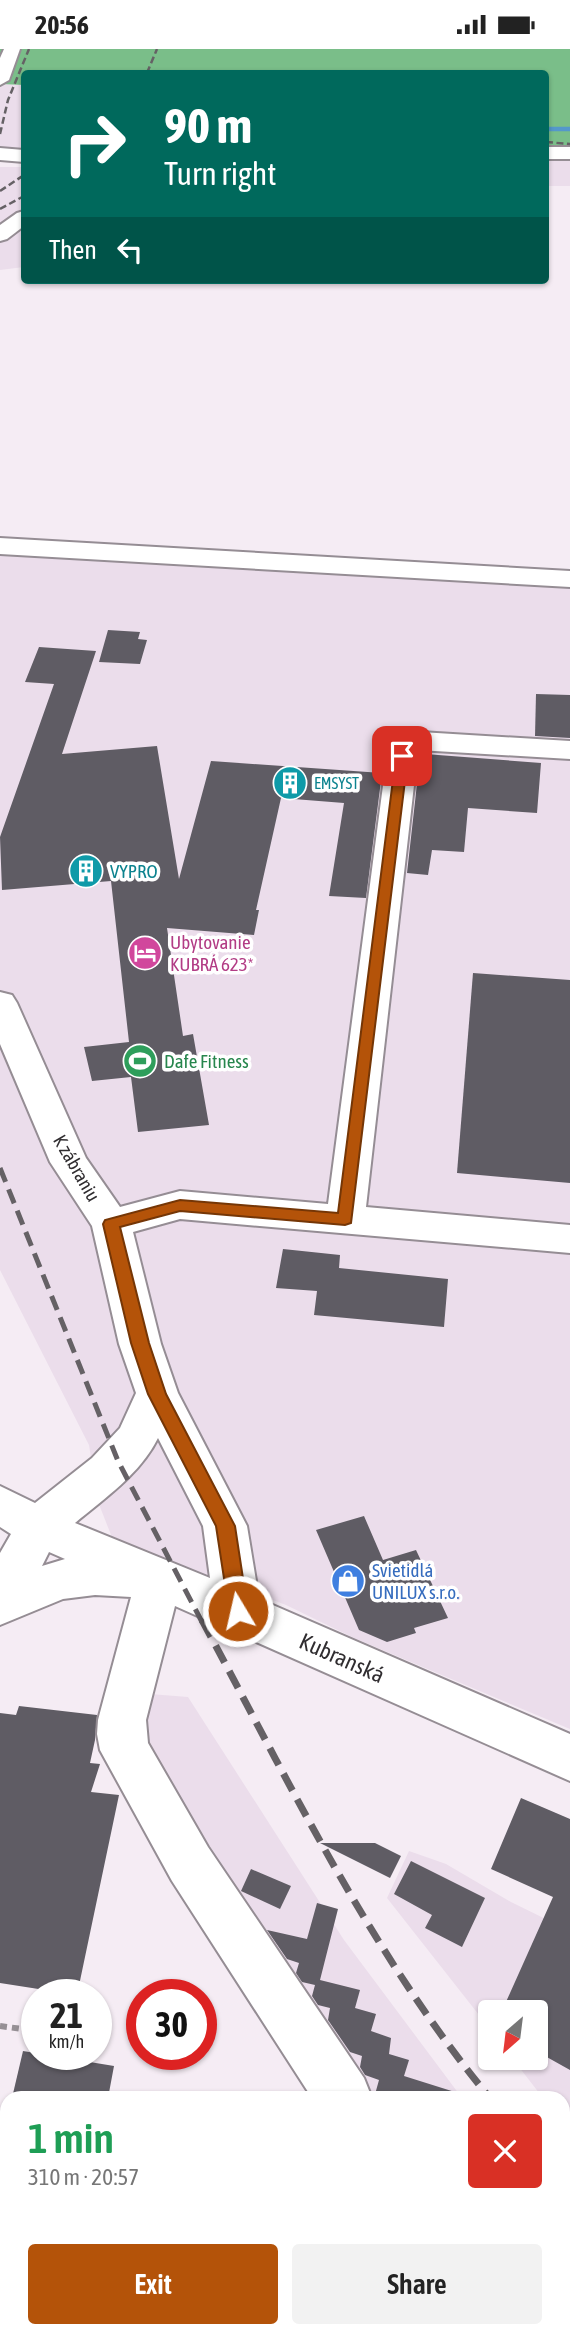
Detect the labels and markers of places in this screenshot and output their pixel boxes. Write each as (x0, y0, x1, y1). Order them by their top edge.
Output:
pin (372, 726, 432, 786)
building icon: EMSYST (271, 764, 309, 802)
place label: EMSYST (314, 774, 359, 792)
building icon: VYPRO (67, 852, 105, 890)
place label: VYPRO (110, 860, 157, 882)
place label: Ubytovanie KUBRÁ 623* (170, 931, 254, 975)
hotel icon: Ubytovanie KUBRÁ 623* (126, 934, 164, 972)
sports icon: Dafe Fitness (121, 1042, 159, 1080)
place label: Dafe Fitness (164, 1050, 249, 1072)
place label: Svietidlá UNILUX s.r.o. (372, 1559, 460, 1603)
shop icon: Svietidlá UNILUX s.r.o. (329, 1562, 367, 1600)

